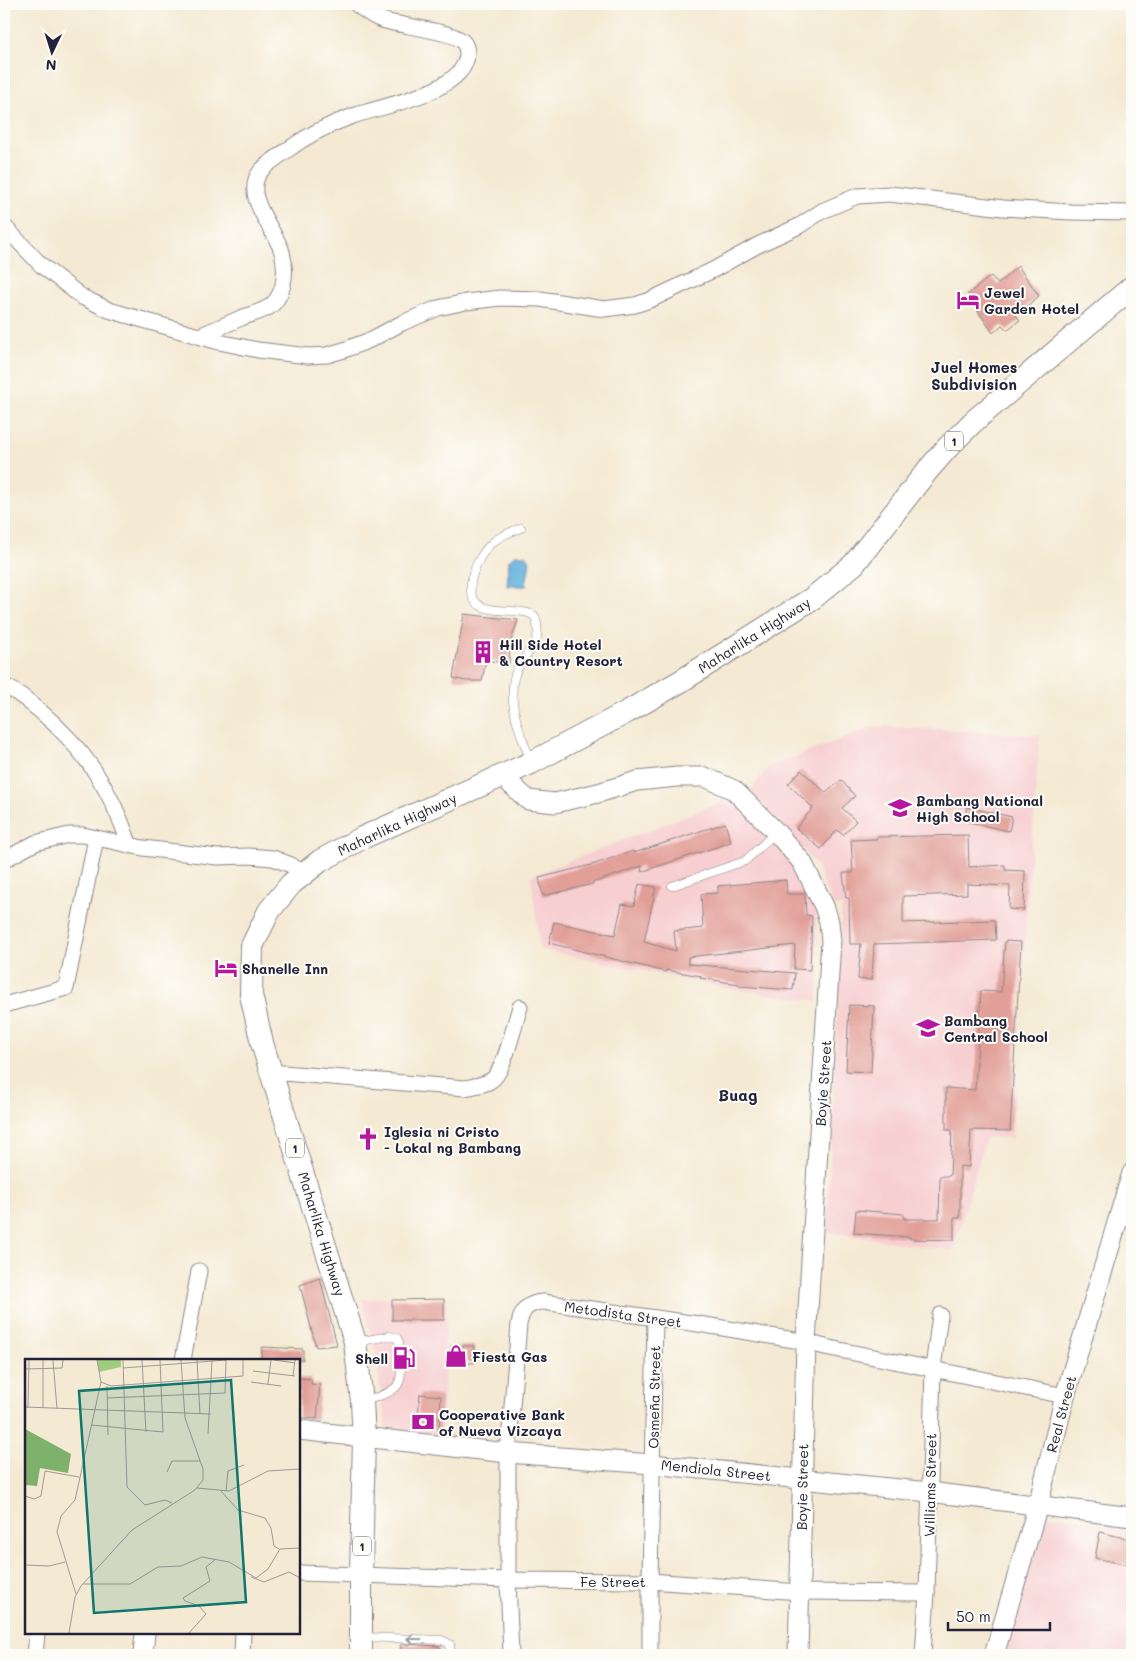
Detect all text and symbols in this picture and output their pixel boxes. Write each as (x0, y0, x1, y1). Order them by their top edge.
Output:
north arrow (28, 28, 78, 78)
text: N (45, 56, 57, 75)
place label: Jewel Garden Hotel (984, 283, 1079, 318)
hotel icon: Jewel Garden Hotel (955, 287, 981, 313)
district label: Juel Homes Subdivision (931, 357, 1017, 394)
road number: 1 (945, 432, 963, 451)
street label: Maharlika Highway (694, 593, 814, 677)
place label: Hill Side Hotel & Country Resort (499, 635, 623, 670)
building icon: Hill Side Hotel & Country Resort (470, 639, 496, 665)
street label: Maharlika Highway (334, 788, 460, 860)
place label: Bambang National High School (916, 791, 1043, 826)
school or university icon: Bambang National High School (887, 795, 913, 821)
hotel icon: Shanelle Inn (213, 955, 239, 981)
place label: Shanelle Inn (242, 959, 328, 978)
place label: Bambang Central School (944, 1011, 1048, 1046)
school or university icon: Bambang Central School (915, 1015, 941, 1041)
street label: Boyie Street (811, 1039, 835, 1127)
district label: Buag (718, 1084, 758, 1105)
place label: Iglesia ni Cristo - Lokal ng Bambang (384, 1122, 521, 1157)
church icon: Iglesia ni Cristo - Lokal ng Bambang (355, 1126, 381, 1152)
road number: 1 (286, 1138, 304, 1158)
street label: Maharlika Highway (294, 1169, 350, 1299)
street label: Metodista Street (563, 1296, 683, 1332)
shop icon: Fiesta Gas (443, 1343, 469, 1369)
fuel station icon: Shell (391, 1345, 417, 1371)
street label: Osmeña Street (644, 1345, 664, 1449)
place label: Fiesta Gas (472, 1347, 547, 1366)
place label: Shell (355, 1349, 388, 1368)
inset map (25, 1359, 300, 1634)
street label: Real Street (1042, 1373, 1080, 1455)
place label: Cooperative Bank of Nueva Vizcaya (439, 1405, 565, 1440)
bank icon: Cooperative Bank of Nueva Vizcaya (410, 1409, 436, 1435)
street label: Williams Street (920, 1433, 940, 1537)
street label: Boyie Street (792, 1444, 812, 1530)
street label: Mendiola Street (660, 1455, 772, 1485)
road number: 1 (353, 1536, 371, 1555)
street label: Fe Street (580, 1572, 646, 1591)
scale bar (948, 1599, 1051, 1631)
text: 50 m (956, 1606, 991, 1626)
one-way arrow (406, 1634, 422, 1643)

